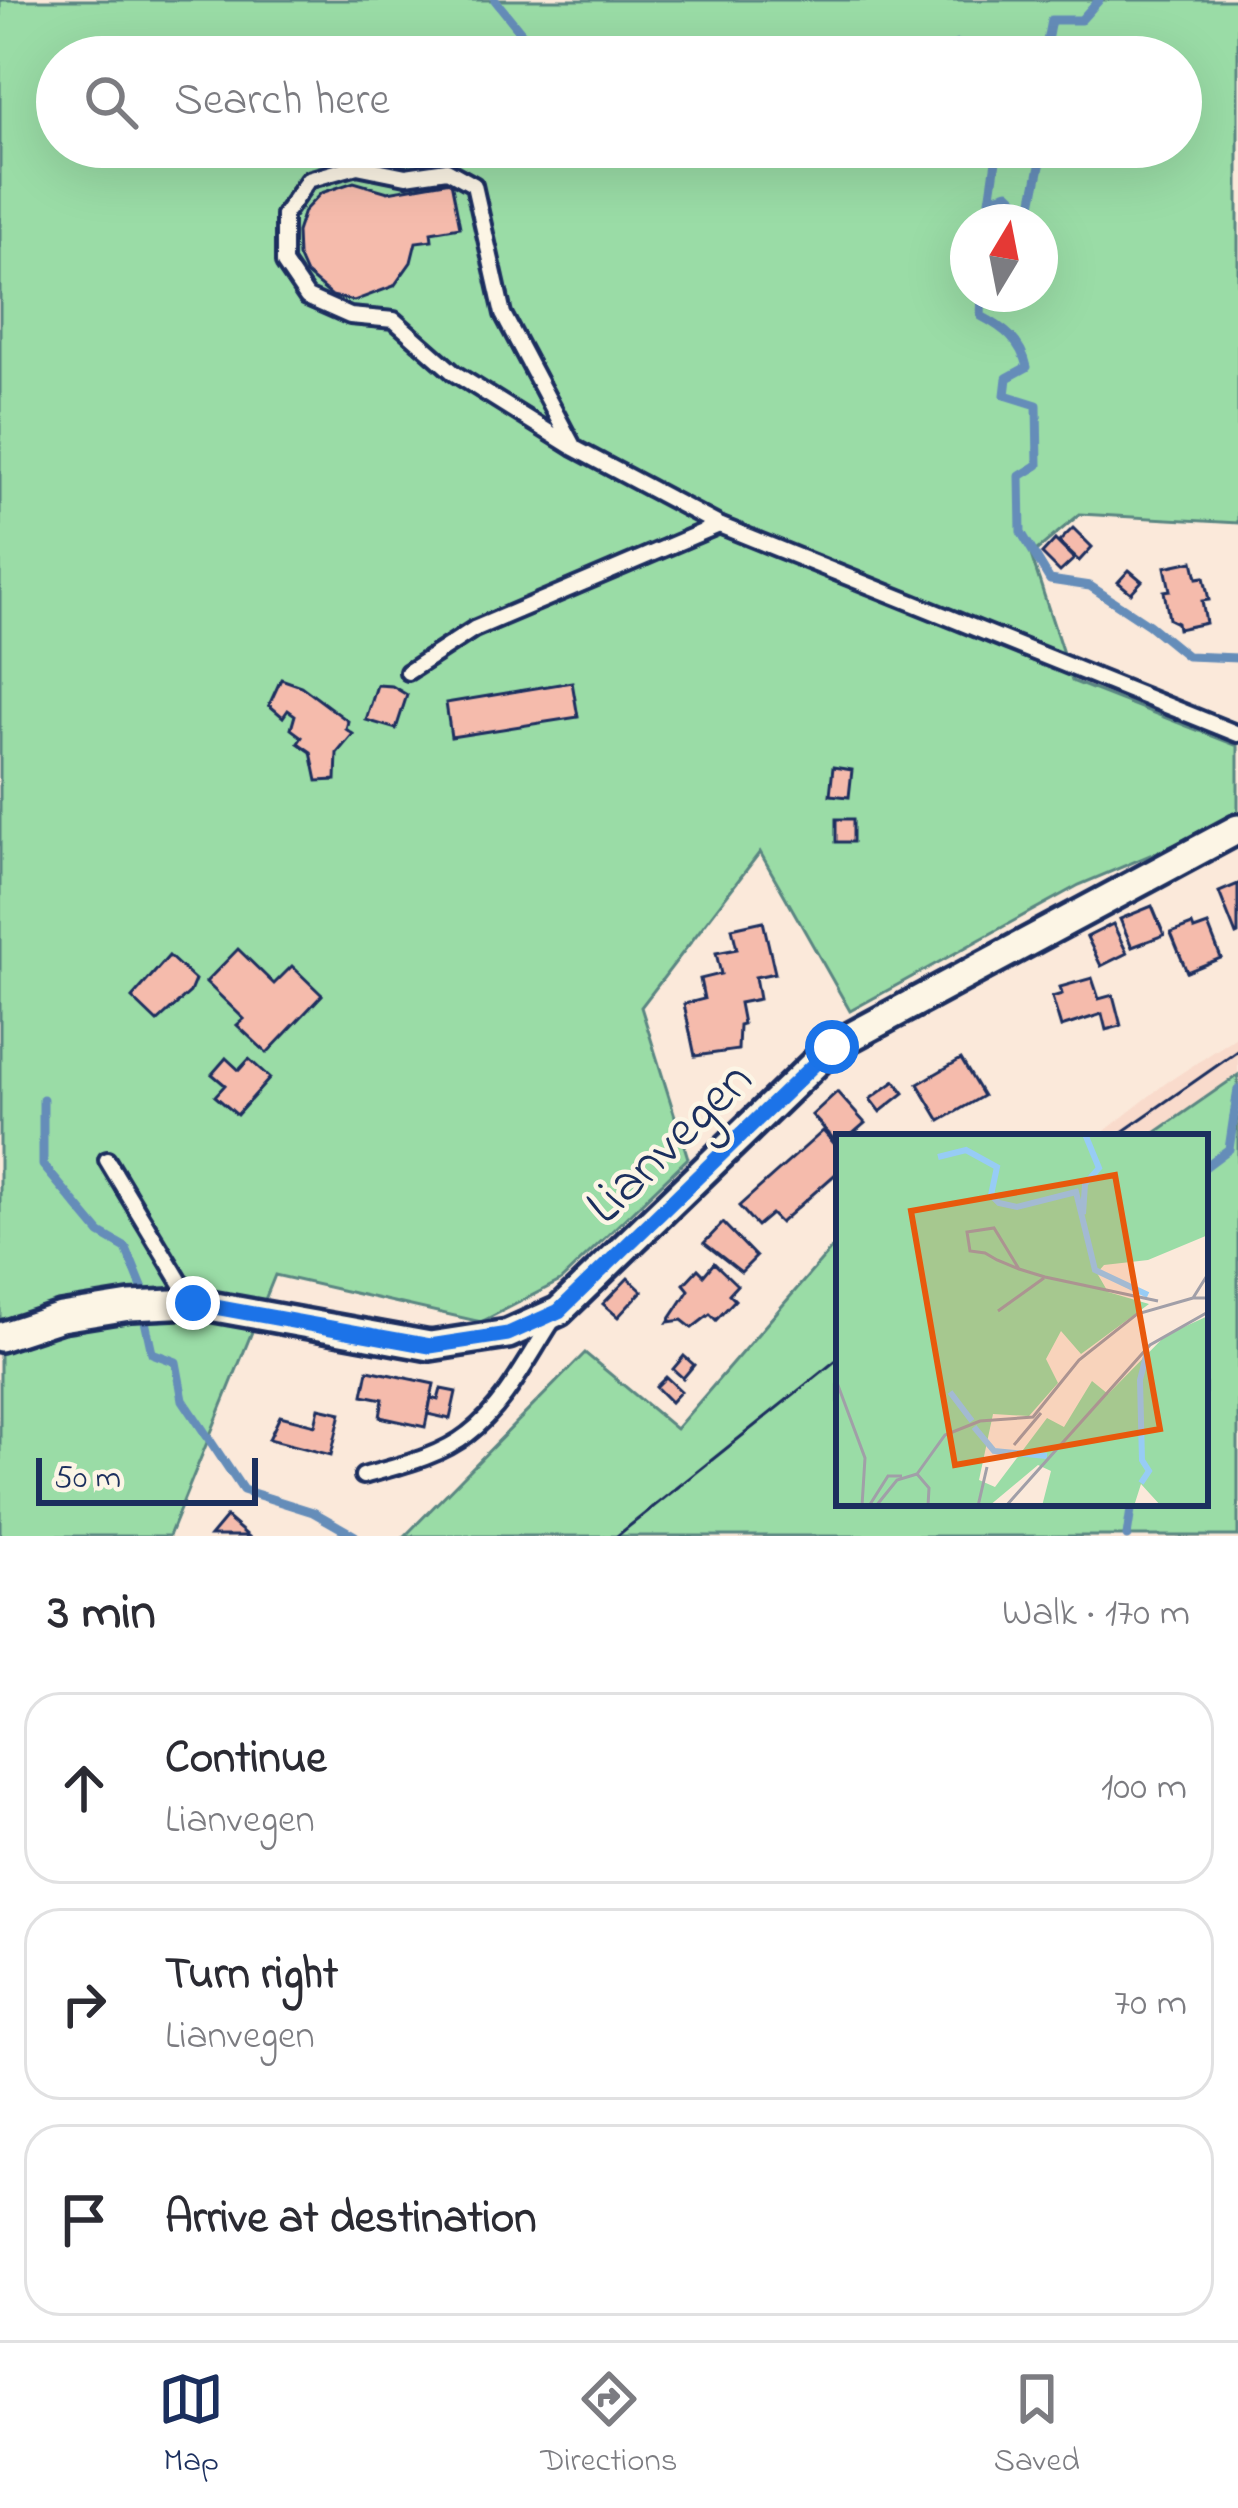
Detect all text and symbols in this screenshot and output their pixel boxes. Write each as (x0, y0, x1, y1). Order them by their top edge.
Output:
search box (36, 36, 1202, 168)
icon: search (78, 69, 144, 135)
text: Search here (174, 69, 390, 135)
north arrow (950, 204, 1058, 312)
route start (805, 1020, 859, 1074)
street label: Lianvegen (570, 1044, 774, 1245)
inset map (836, 1134, 1208, 1506)
route end (166, 1276, 220, 1330)
scale bar (36, 1452, 258, 1505)
text: 50 m (54, 1455, 121, 1503)
text: 3 min (48, 1577, 156, 1652)
text: Walk · 170 m (1002, 1586, 1190, 1643)
text: Continue (165, 1727, 326, 1793)
icon: ahead (51, 1755, 117, 1821)
text: 100 m (1101, 1760, 1187, 1817)
text: Lianvegen (165, 1793, 315, 1850)
text: Turn right (165, 1943, 338, 2009)
icon: right (51, 1971, 117, 2037)
text: 70 m (1114, 1976, 1187, 2033)
text: Lianvegen (165, 2009, 315, 2066)
icon: arrive (51, 2187, 117, 2253)
text: Arrive at destination (165, 2187, 536, 2253)
tab: Map (158, 2366, 224, 2486)
tab: Directions (540, 2366, 677, 2486)
tab: Saved (994, 2366, 1080, 2486)

